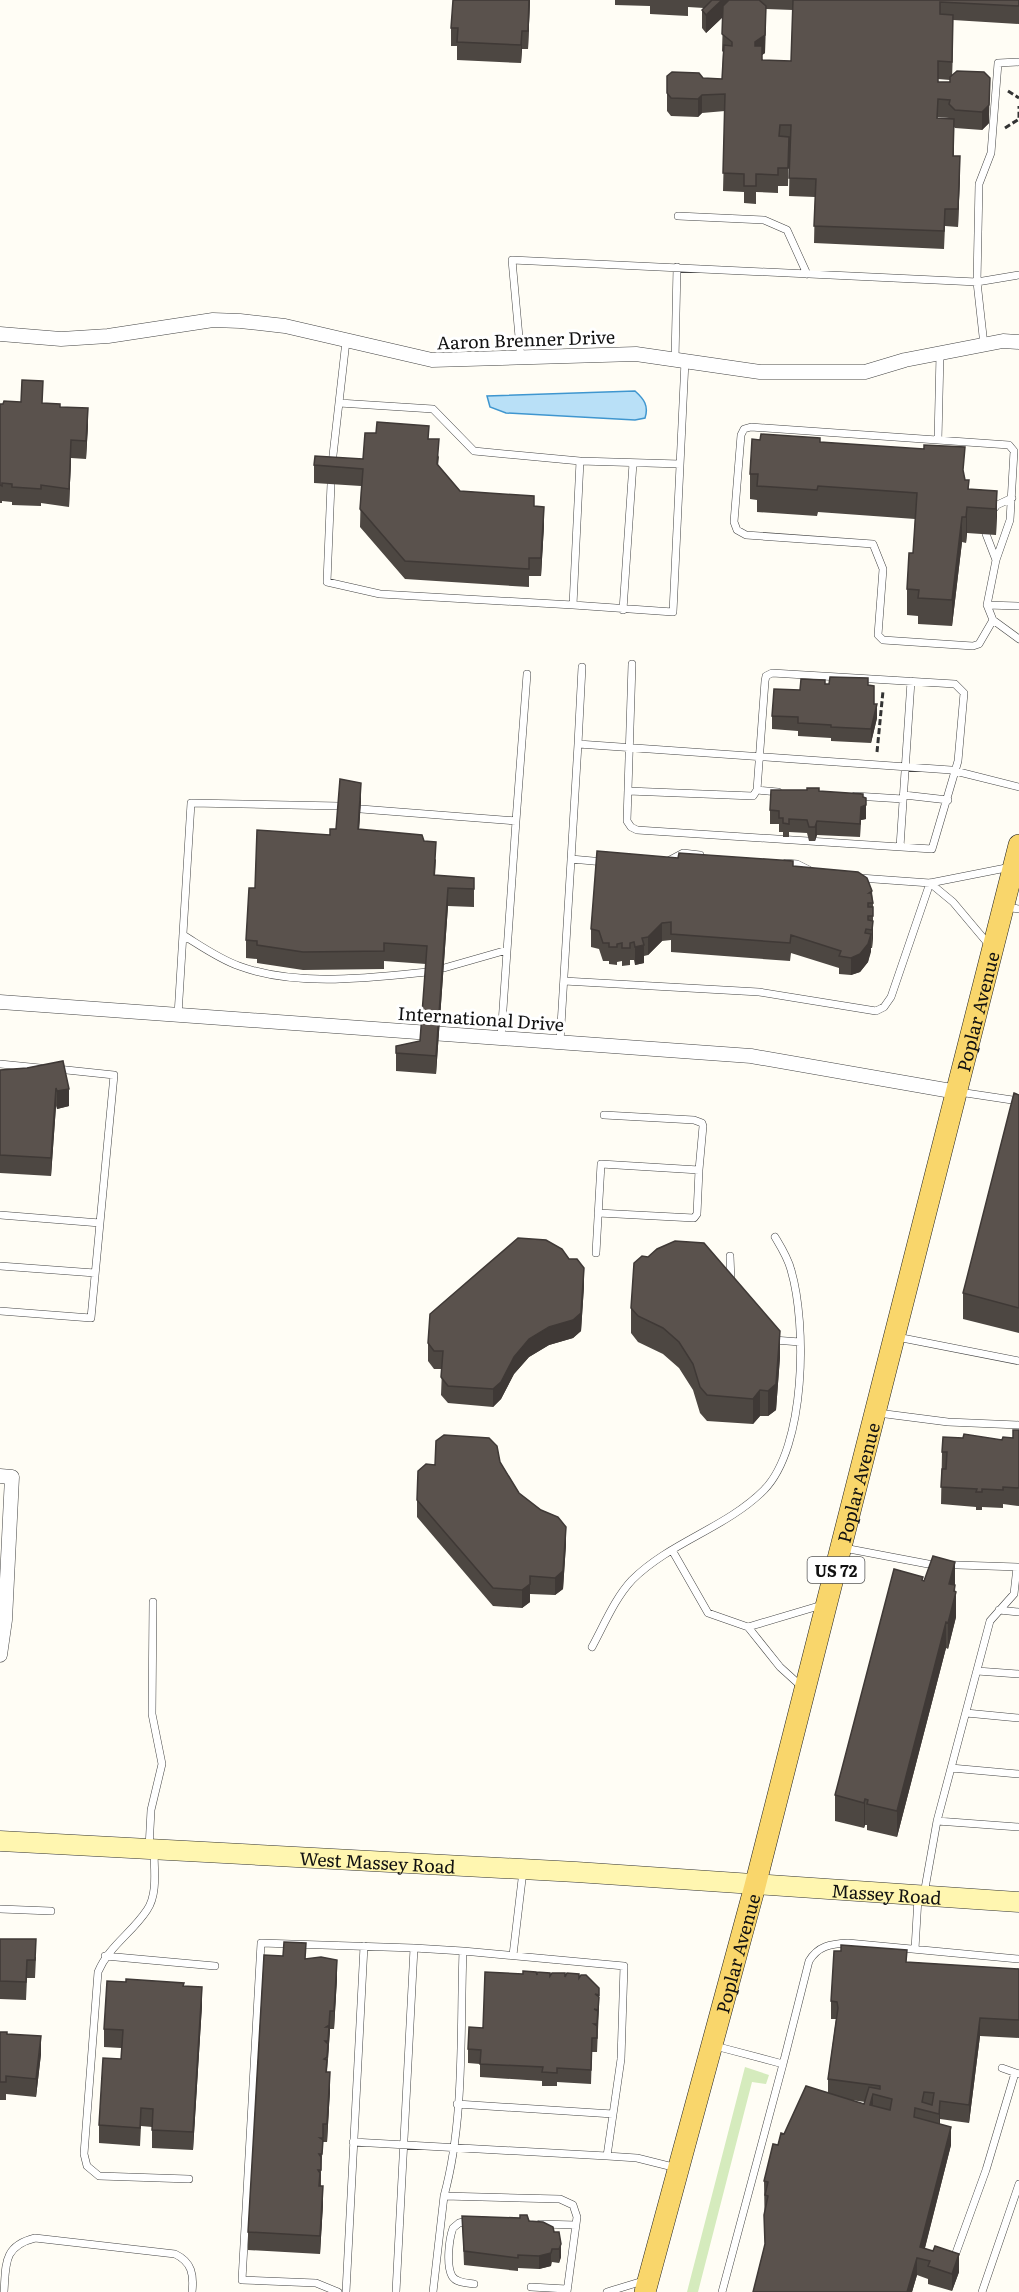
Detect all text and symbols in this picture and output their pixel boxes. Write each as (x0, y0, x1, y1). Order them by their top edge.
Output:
street label: Aaron Brenner Drive (436, 322, 616, 356)
street label: Poplar Avenue (949, 948, 1005, 1074)
street label: International Drive (397, 999, 565, 1037)
street label: Poplar Avenue (829, 1419, 886, 1545)
road number: US 72 (808, 1557, 864, 1583)
street label: West Massey Road (299, 1844, 456, 1879)
street label: Massey Road (831, 1876, 942, 1910)
street label: Poplar Avenue (708, 1890, 766, 2016)

